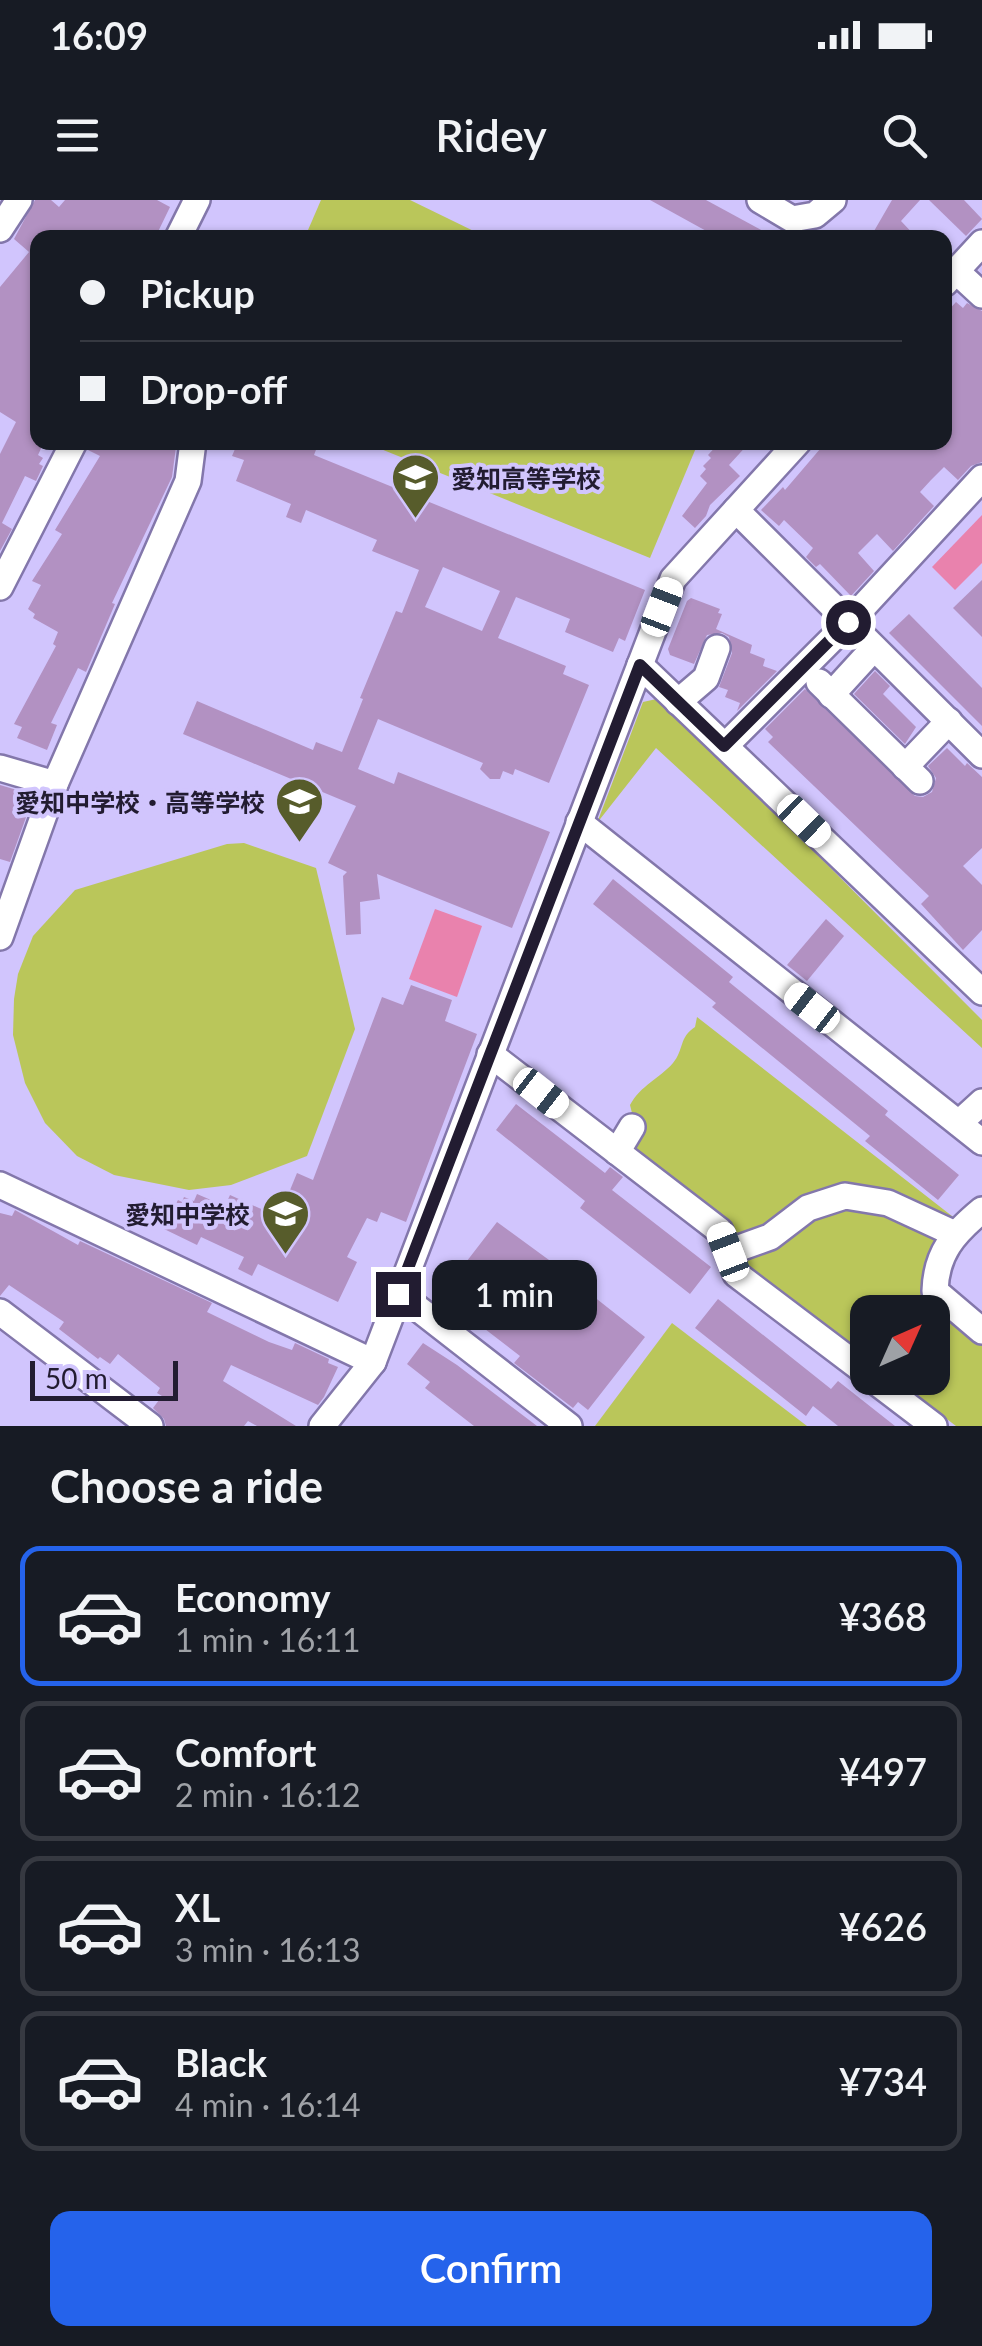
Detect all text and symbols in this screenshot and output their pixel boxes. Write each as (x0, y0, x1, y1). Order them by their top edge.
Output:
text: 16:09 (50, 12, 148, 58)
icon: menu (50, 108, 105, 163)
text: Ridey (435, 108, 547, 162)
icon: search (877, 108, 932, 163)
text: Pickup (140, 270, 255, 316)
text: Drop-off (140, 366, 287, 412)
school or university icon: 愛知高等学校 (390, 452, 442, 520)
place label: 愛知高等学校 (451, 463, 601, 493)
car (637, 574, 687, 640)
route start (826, 600, 871, 645)
school or university icon: 愛知中学校・高等学校 (274, 776, 326, 844)
place label: 愛知中学校・高等学校 (15, 787, 265, 817)
car (772, 789, 836, 853)
car (779, 978, 845, 1038)
car (508, 1063, 574, 1123)
school or university icon: 愛知中学校 (259, 1188, 311, 1256)
place label: 愛知中学校 (125, 1199, 250, 1229)
car (703, 1219, 753, 1285)
callout: 1 min (433, 1259, 598, 1329)
route end (376, 1272, 421, 1317)
text: 1 min (475, 1275, 554, 1314)
north arrow (850, 1295, 950, 1395)
map controls (850, 1295, 950, 1395)
scale bar (30, 1356, 178, 1400)
text: 50 m (45, 1361, 108, 1395)
text: Choose a ride (50, 1459, 323, 1513)
icon: car (55, 1571, 145, 1661)
text: Economy (175, 1574, 330, 1620)
text: ¥368 (839, 1593, 927, 1639)
text: 1 min · 16:11 (175, 1620, 361, 1659)
icon: car (55, 1726, 145, 1816)
text: Comfort (175, 1729, 316, 1775)
text: ¥497 (839, 1748, 927, 1794)
text: 2 min · 16:12 (175, 1775, 361, 1814)
icon: car (55, 1881, 145, 1971)
text: XL (175, 1884, 220, 1930)
text: ¥626 (839, 1903, 927, 1949)
text: 3 min · 16:13 (175, 1930, 361, 1969)
icon: car (55, 2036, 145, 2126)
text: Black (175, 2039, 267, 2085)
text: ¥734 (839, 2058, 927, 2104)
text: 4 min · 16:14 (175, 2085, 361, 2124)
button: Confirm (50, 2211, 932, 2326)

